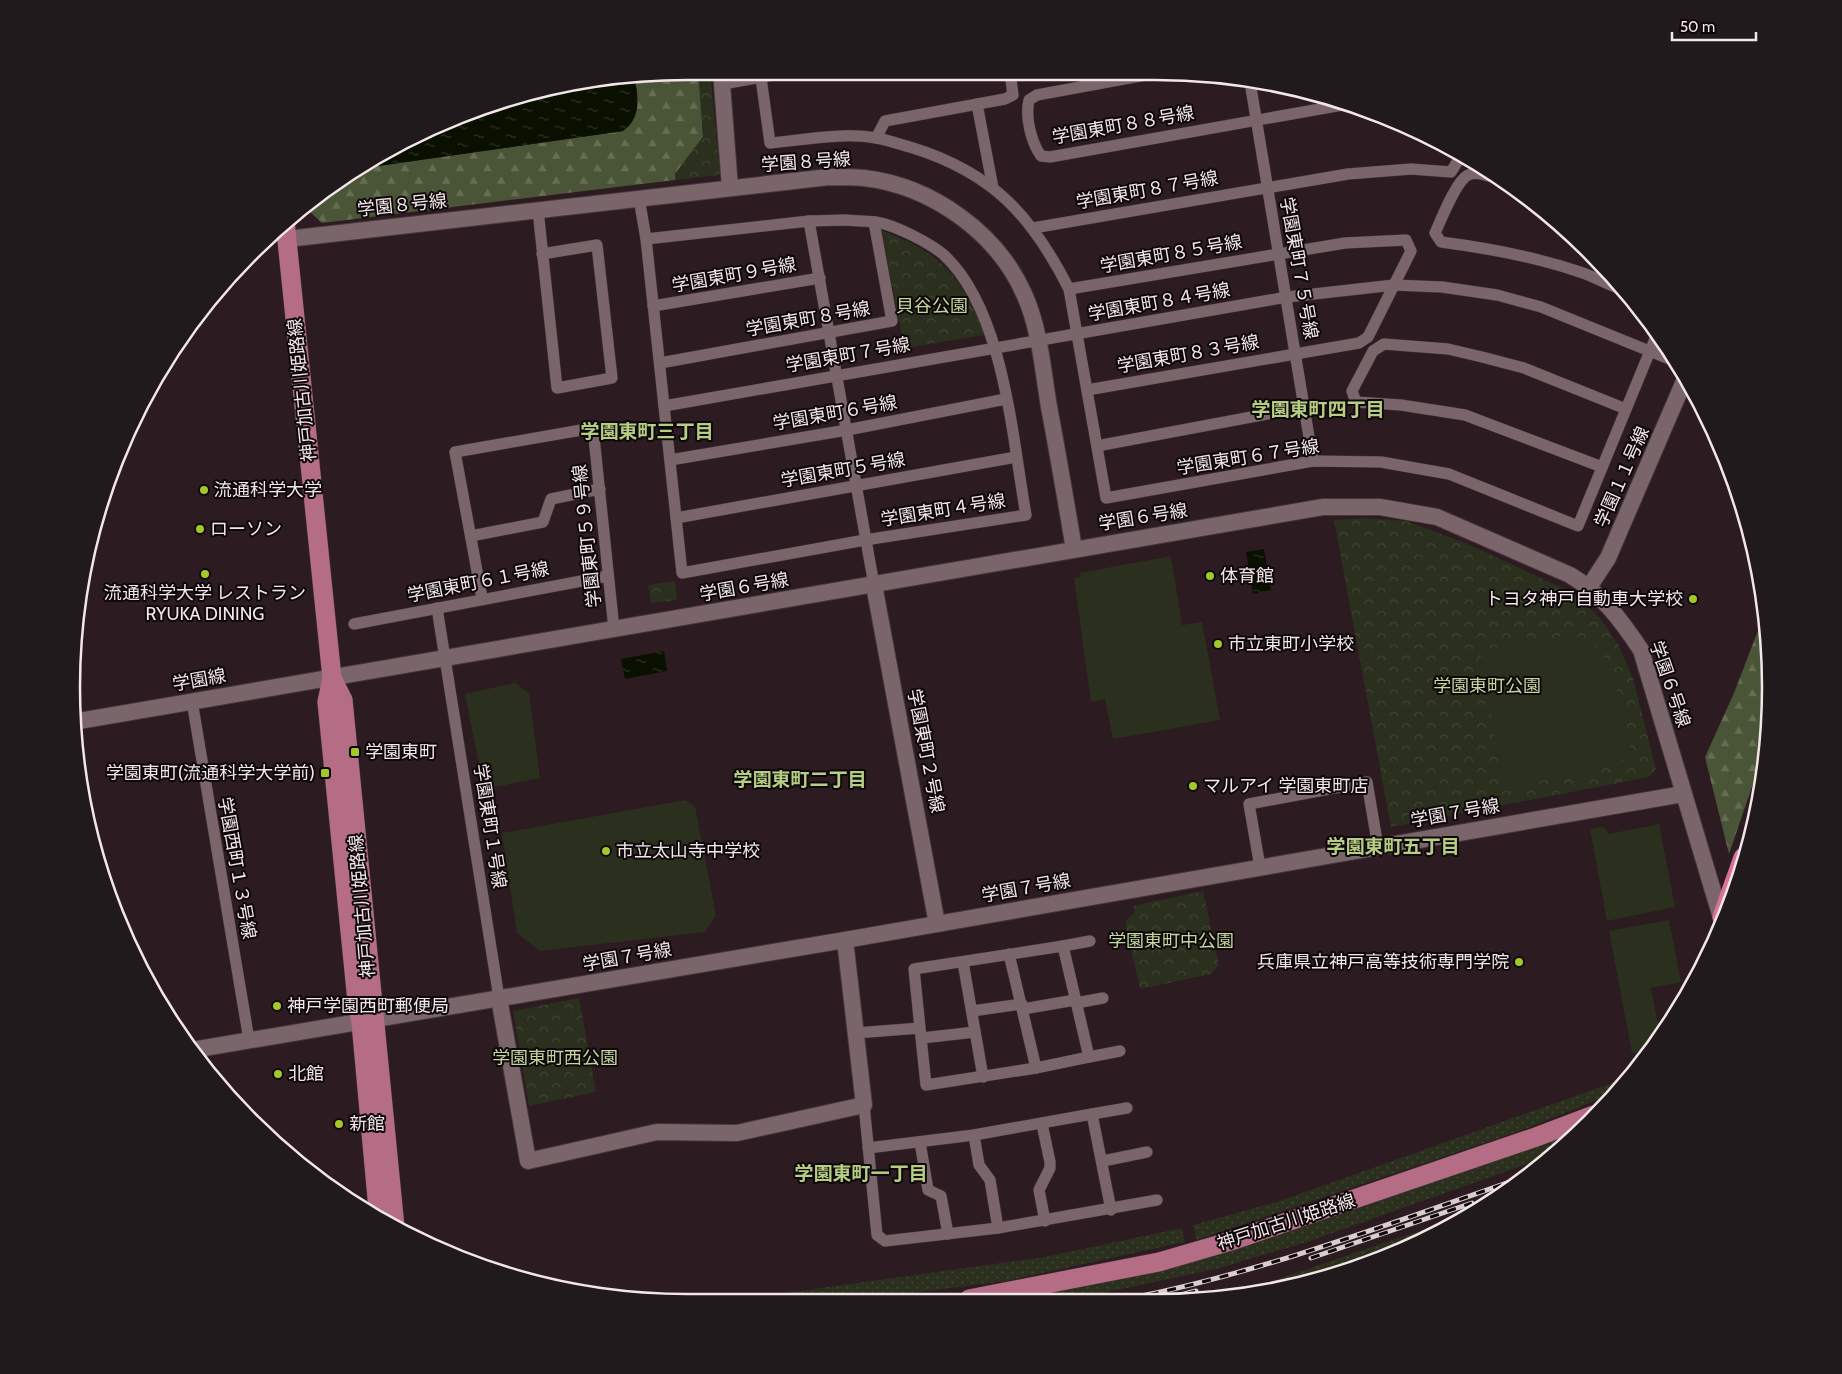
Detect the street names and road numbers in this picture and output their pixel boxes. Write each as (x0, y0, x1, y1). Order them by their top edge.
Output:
street label: 学園東町８８号線 (1050, 102, 1196, 148)
street label: 学園８号線 (760, 148, 852, 176)
street label: 学園東町８７号線 (1074, 167, 1220, 213)
street label: 学園８号線 (356, 189, 448, 221)
street label: 学園東町７５号線 (1276, 195, 1322, 341)
street label: 学園東町８５号線 (1098, 231, 1244, 277)
street label: 学園東町９号線 (670, 253, 798, 297)
street label: 学園東町８４号線 (1086, 279, 1232, 325)
street label: 学園東町８号線 (744, 297, 872, 341)
street label: 神戸加古川姫路線 (284, 317, 320, 463)
street label: 学園東町８３号線 (1115, 331, 1261, 377)
street label: 学園東町７号線 (784, 333, 912, 377)
street label: 学園東町６号線 (771, 391, 899, 435)
street label: 学園１１号線 (1590, 423, 1654, 531)
street label: 学園東町６７号線 (1175, 435, 1321, 479)
street label: 学園東町５号線 (779, 448, 907, 492)
street label: 学園東町５９号線 (569, 463, 605, 609)
street label: 学園東町４号線 (879, 489, 1007, 531)
street label: 学園６号線 (1097, 499, 1189, 535)
street label: 学園東町６１号線 (405, 557, 551, 607)
street label: 学園６号線 (698, 568, 790, 606)
street label: 学園６号線 (1645, 638, 1695, 730)
street label: 学園線 (171, 664, 227, 696)
street label: 学園東町２号線 (903, 687, 949, 815)
street label: 学園東町１号線 (469, 762, 511, 890)
street label: 学園７号線 (1409, 794, 1501, 832)
street label: 学園西町１３号線 (214, 795, 260, 941)
street label: 神戸加古川姫路線 (345, 833, 379, 979)
street label: 学園７号線 (980, 869, 1072, 907)
street label: 学園７号線 (581, 938, 673, 976)
street label: 神戸加古川姫路線 (1214, 1189, 1358, 1255)

